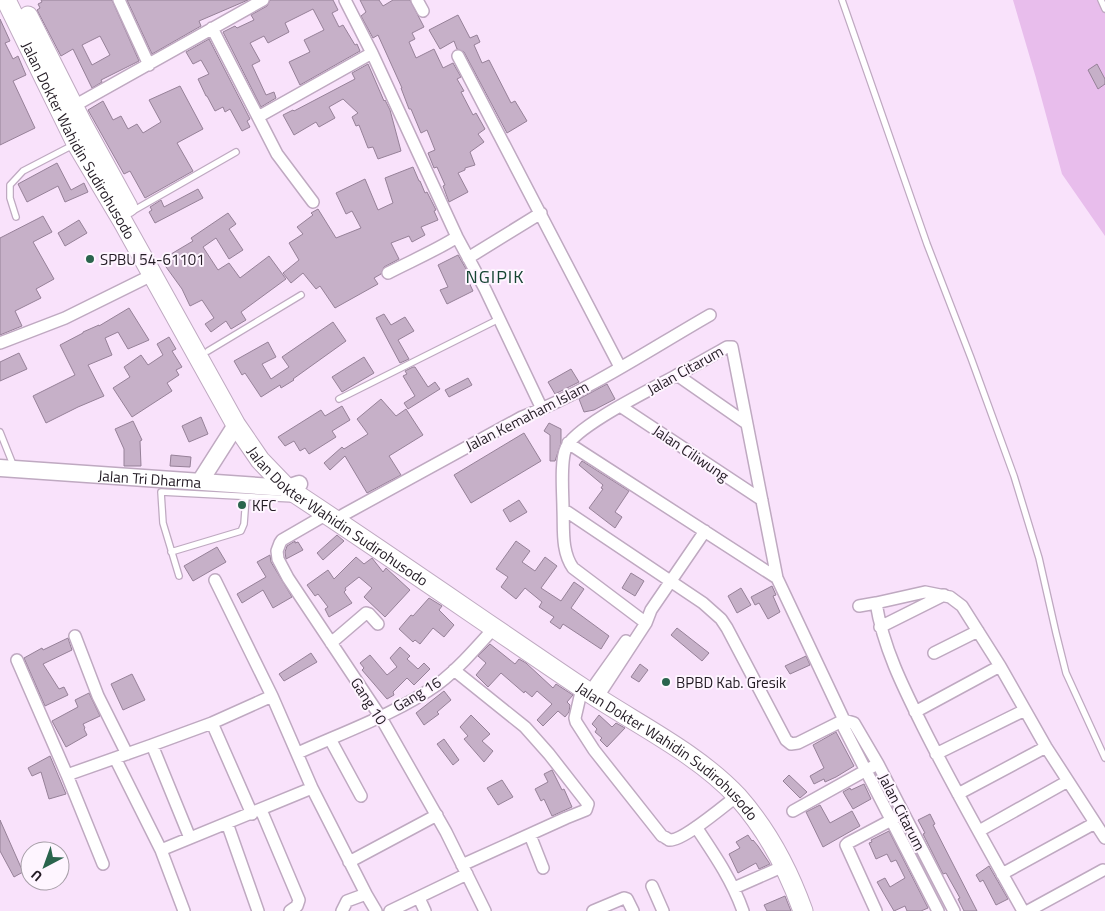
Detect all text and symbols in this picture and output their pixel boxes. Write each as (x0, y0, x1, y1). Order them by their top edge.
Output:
street label: Jalan Dokter Wahidin Sudirohusodo (16, 37, 142, 243)
place label: SPBU 54-61101 (100, 248, 205, 271)
marker: SPBU 54-61101 (84, 253, 96, 265)
district label: NGIPIK (465, 263, 525, 290)
street label: Jalan Citarum (643, 340, 727, 400)
street label: Jalan Kemaham Islam (461, 375, 593, 457)
street label: Jalan Ciliwung (648, 419, 734, 487)
street label: Jalan Dokter Wahidin Sudirohusodo (242, 441, 433, 591)
street label: Jalan Tri Dharma (97, 463, 202, 494)
place label: KFC (252, 494, 276, 517)
marker: KFC (236, 499, 248, 511)
street label: Gang 16 (389, 671, 445, 717)
place label: BPBD Kab. Gresik (676, 671, 786, 694)
street label: Gang 10 (345, 673, 393, 729)
street label: Jalan Dokter Wahidin Sudirohusodo (572, 676, 764, 825)
marker: BPBD Kab. Gresik (660, 676, 672, 688)
street label: Jalan Citarum (873, 769, 931, 855)
north arrow (20, 841, 70, 891)
text: U (26, 865, 46, 887)

